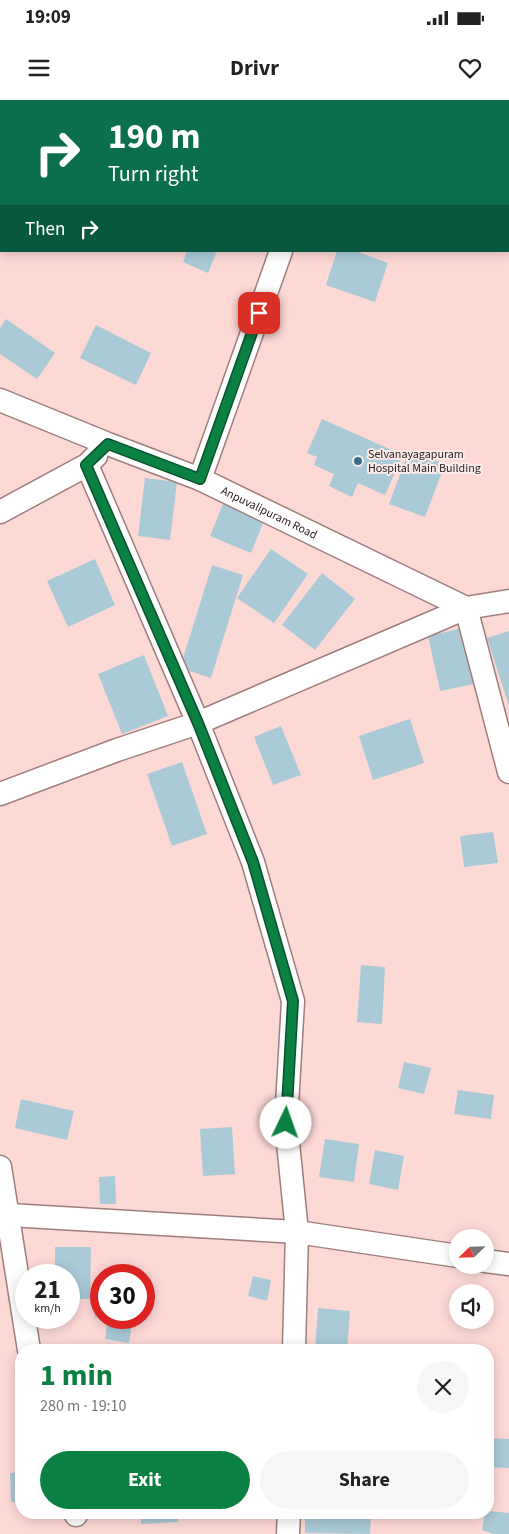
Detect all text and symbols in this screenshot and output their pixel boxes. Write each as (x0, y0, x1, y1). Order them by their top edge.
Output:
text: 19:09 (25, 4, 71, 31)
text: Drivr (230, 52, 279, 84)
icon: menu (25, 54, 53, 82)
icon: heart (456, 54, 484, 82)
text: 190 m (108, 112, 200, 162)
icon: right (25, 120, 90, 185)
text: Turn right (108, 158, 198, 190)
icon: right (75, 215, 103, 243)
text: Then (25, 216, 65, 243)
pin (238, 292, 280, 334)
icon: arrive (245, 299, 273, 327)
place label: Selvanayagapuram Hospital Main Building (368, 446, 481, 477)
marker: Selvanayagapuram Hospital Main Building (352, 455, 364, 467)
street label: Anpuvalipuram Road (218, 482, 320, 543)
position arrow (259, 1096, 311, 1148)
north arrow (449, 1229, 494, 1274)
map controls (449, 1229, 494, 1329)
speed limit sign: 30 (90, 1264, 155, 1329)
text: 21 (34, 1272, 61, 1308)
button: sound (449, 1284, 494, 1329)
text: km/h (34, 1300, 61, 1317)
text: 1 min (40, 1354, 113, 1397)
button: close (417, 1361, 469, 1413)
text: 280 m · 19:10 (40, 1395, 127, 1417)
button: Exit (40, 1451, 250, 1509)
button: Share (260, 1451, 469, 1509)

